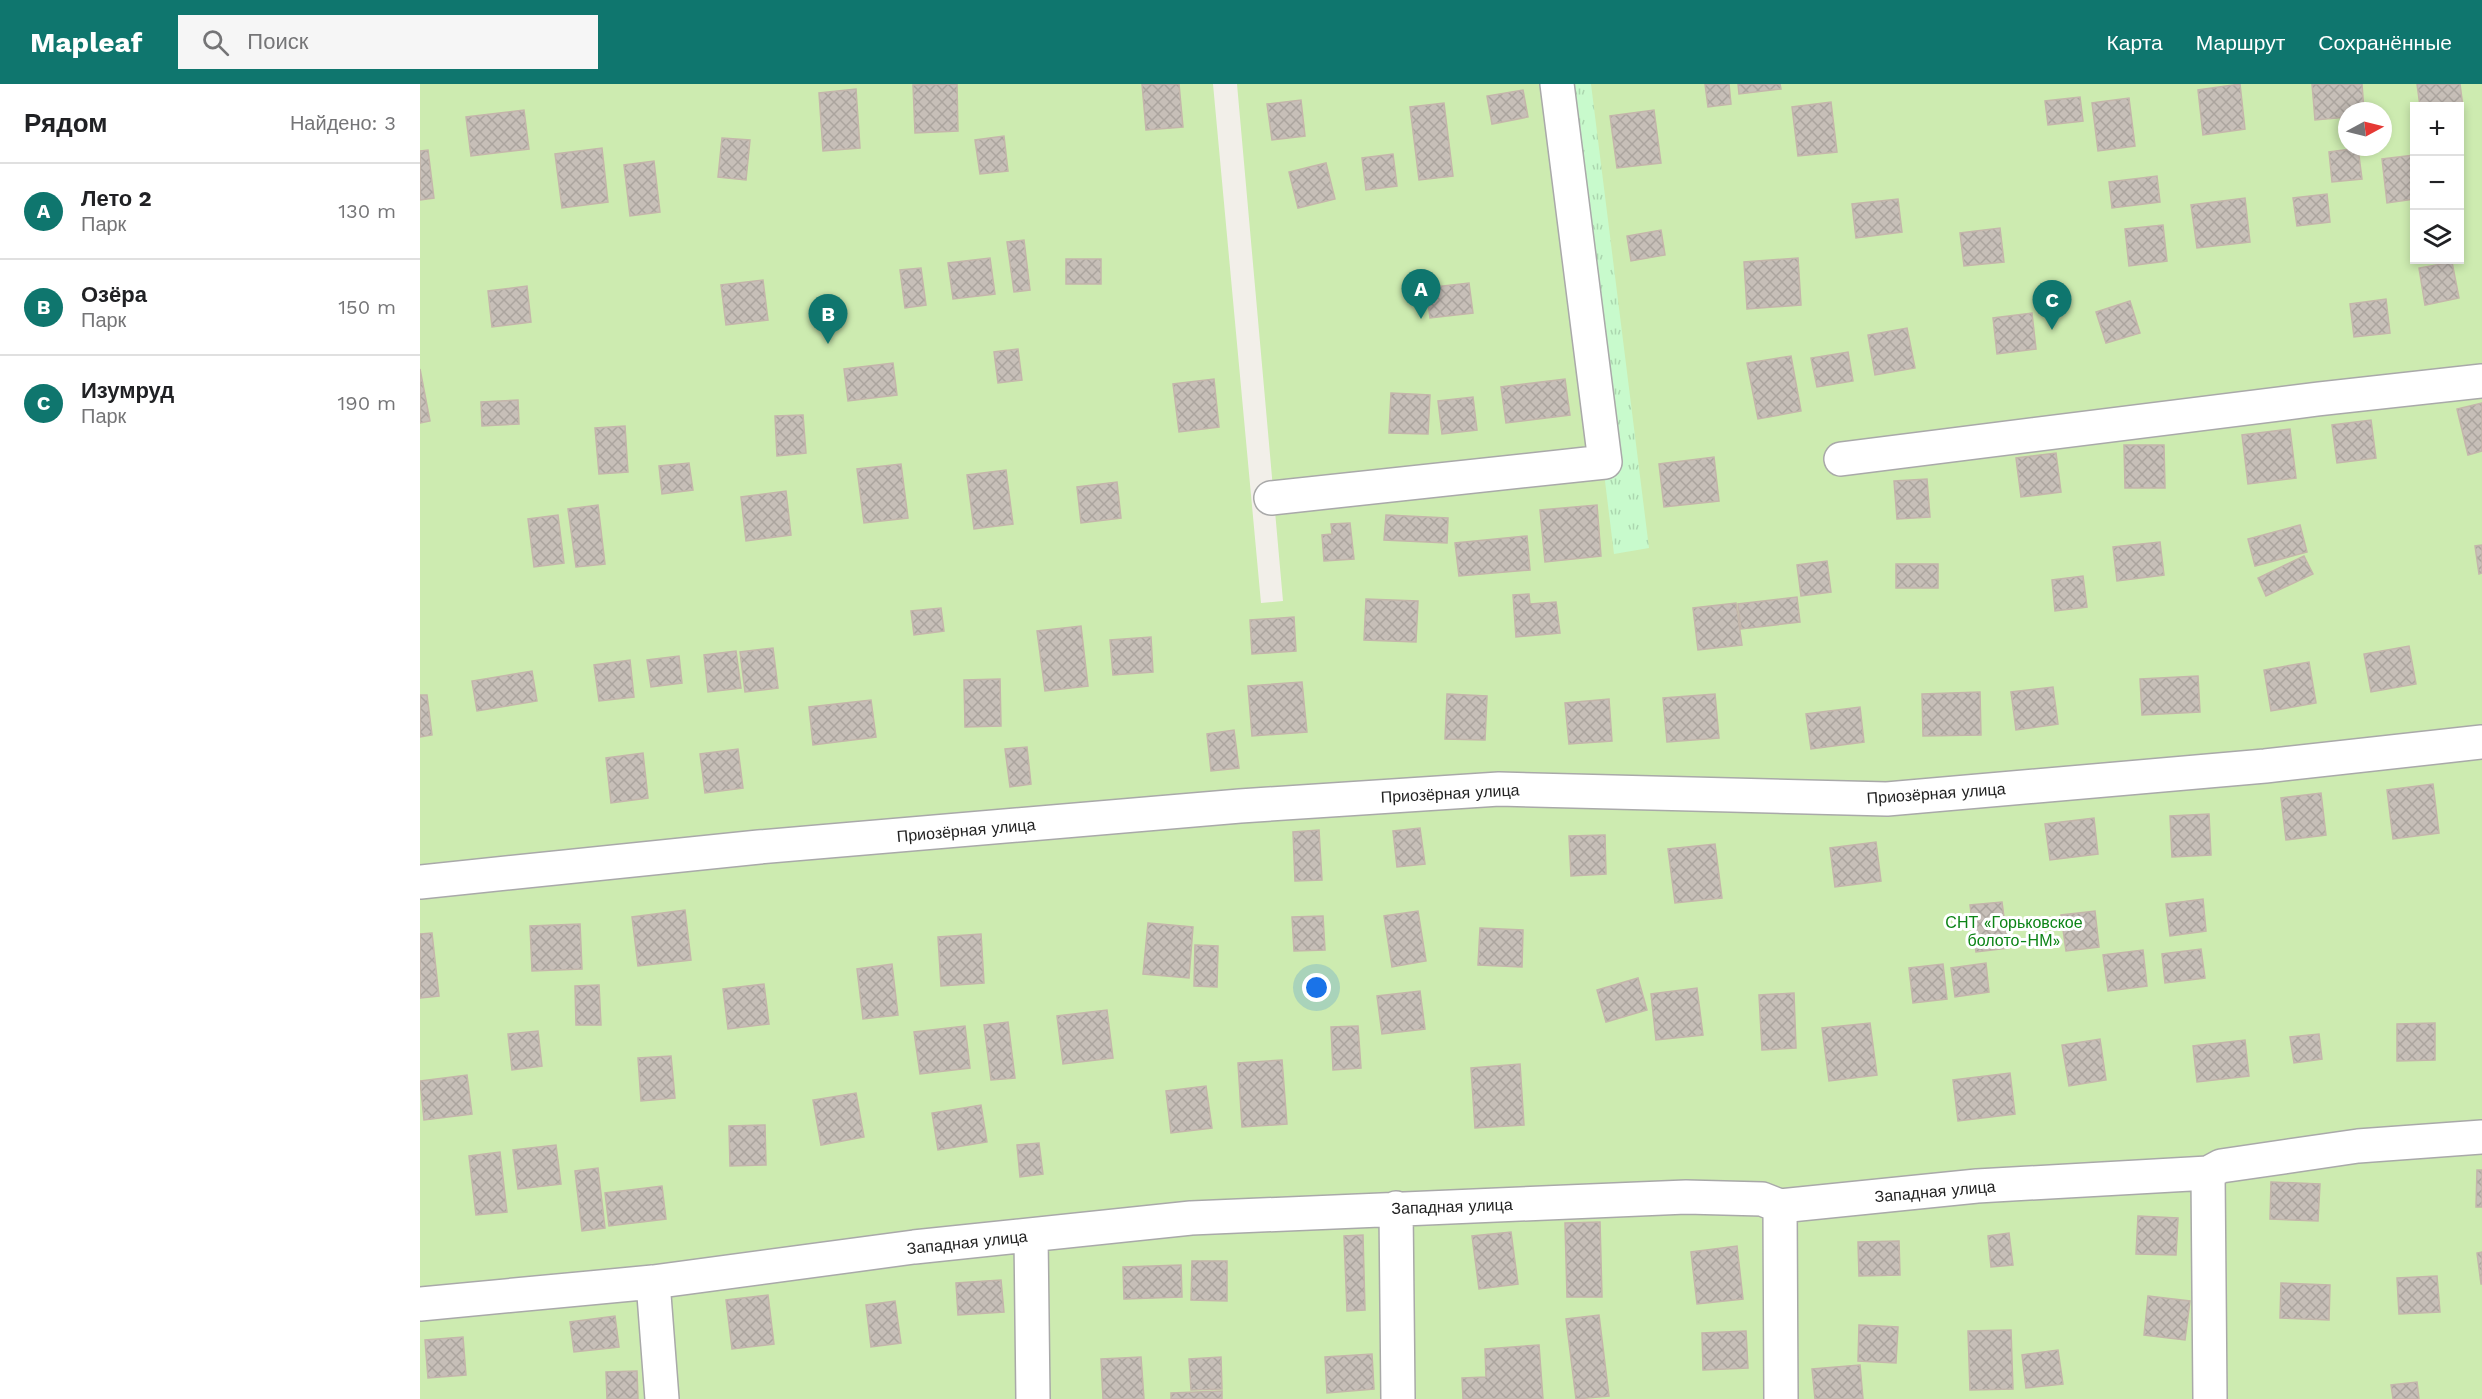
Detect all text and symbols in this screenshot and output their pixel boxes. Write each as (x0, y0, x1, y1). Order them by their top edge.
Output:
search box (178, 15, 598, 69)
text: Mapleaf (30, 26, 142, 59)
icon: search (199, 26, 232, 59)
text: Поиск (247, 29, 308, 54)
text: Карта (2107, 30, 2163, 55)
text: Маршрут (2196, 30, 2285, 55)
text: Сохранённые (2318, 30, 2452, 55)
north arrow (2338, 102, 2392, 156)
map controls (2410, 102, 2464, 264)
button: + (2410, 102, 2464, 156)
text: Рядом (24, 108, 107, 138)
text: Найдено: 3 (290, 111, 396, 135)
button: − (2410, 156, 2464, 210)
text: Лето 2 (81, 186, 152, 211)
text: A (37, 199, 50, 223)
text: 130 m (338, 199, 396, 223)
button: layers (2410, 210, 2464, 264)
text: Парк (81, 212, 126, 236)
pin: A (1402, 270, 1440, 319)
pin: C (2032, 280, 2072, 330)
text: Озёра (81, 282, 147, 307)
pin: B (808, 294, 848, 344)
text: B (37, 295, 50, 319)
text: 150 m (338, 295, 396, 319)
text: Парк (81, 308, 126, 332)
text: Изумруд (81, 378, 174, 403)
text: C (37, 391, 50, 415)
text: 190 m (338, 391, 396, 415)
text: Парк (81, 404, 126, 428)
street label: Приозёрная улица (1866, 779, 2006, 808)
street label: Приозёрная улица (1380, 780, 1520, 807)
street label: Приозёрная улица (896, 815, 1036, 846)
park label: СНТ «Горьковское болото-НМ» (1945, 913, 2083, 950)
your location (1302, 973, 1331, 1002)
street label: Западная улица (1874, 1177, 1996, 1206)
street label: Западная улица (1391, 1195, 1513, 1218)
street label: Западная улица (906, 1227, 1028, 1258)

